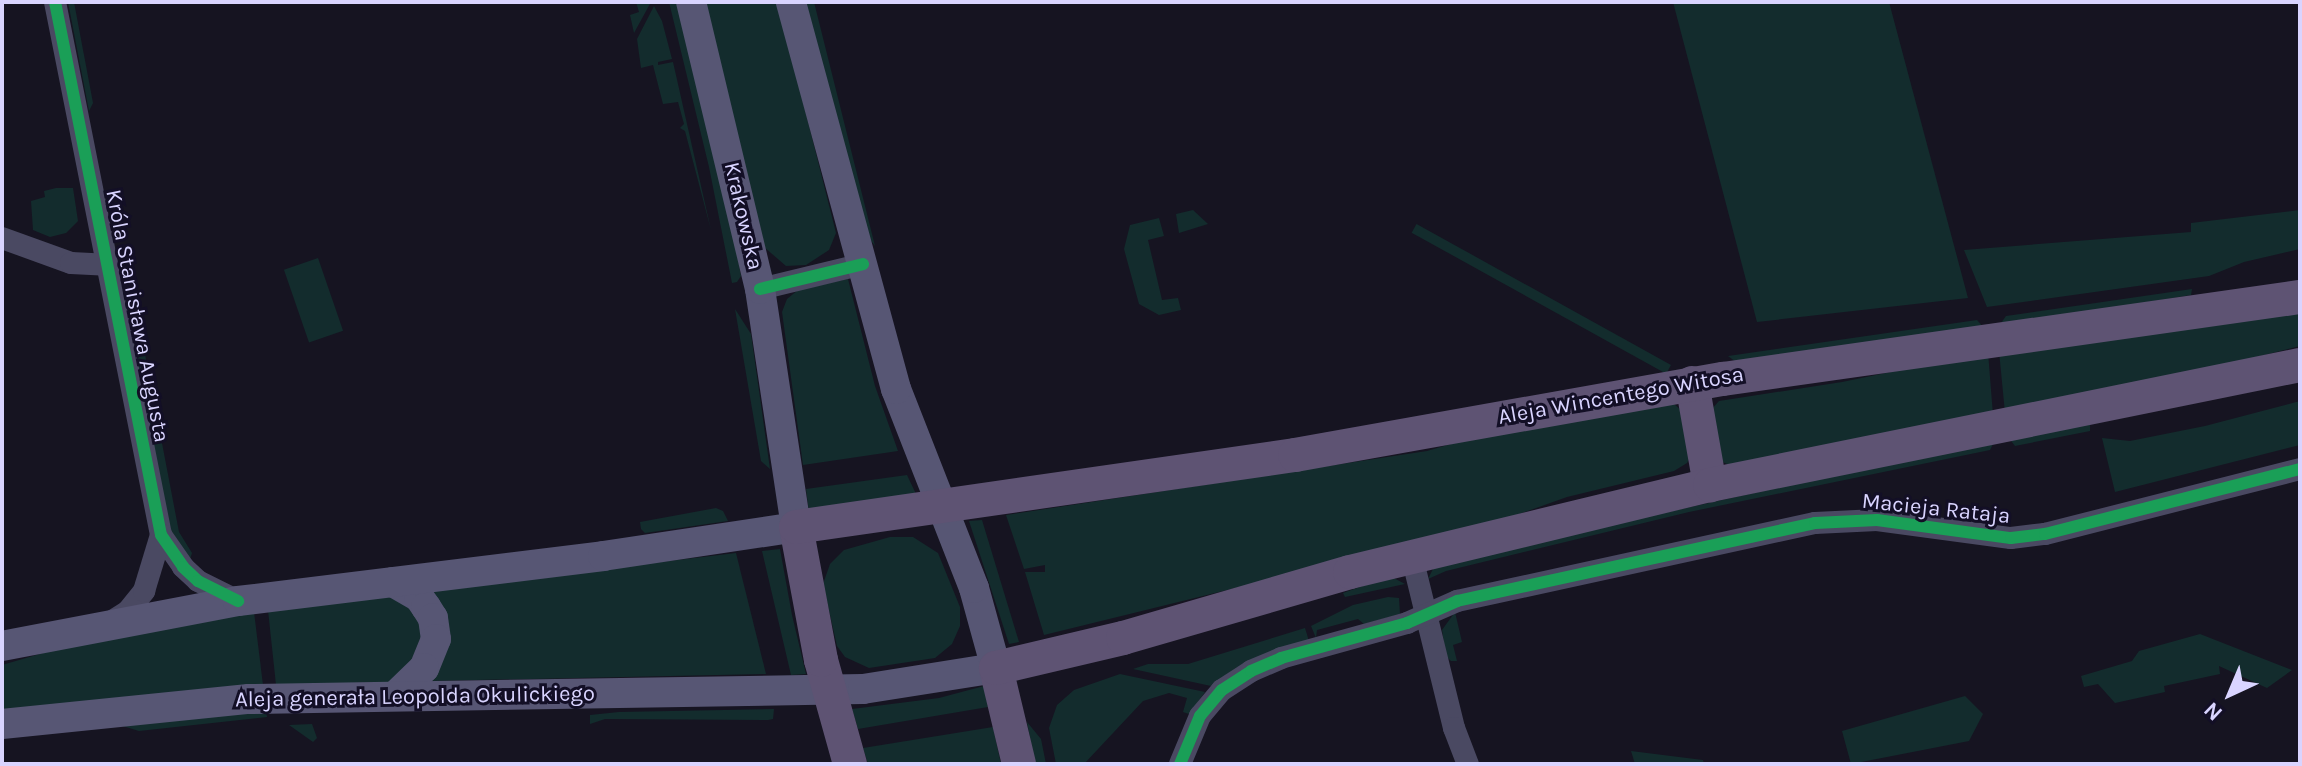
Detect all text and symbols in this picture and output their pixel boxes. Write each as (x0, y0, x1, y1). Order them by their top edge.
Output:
street label: Krakowska (718, 160, 768, 272)
street label: Króla Stanisława Augusta (100, 187, 174, 445)
street label: Aleja Wincentego Witosa (1496, 361, 1746, 431)
street label: Macieja Rataja (1860, 488, 2012, 530)
north arrow (2190, 654, 2270, 734)
street label: Aleja generała Leopolda Okulickiego (235, 681, 595, 713)
text: N (2199, 696, 2228, 726)

